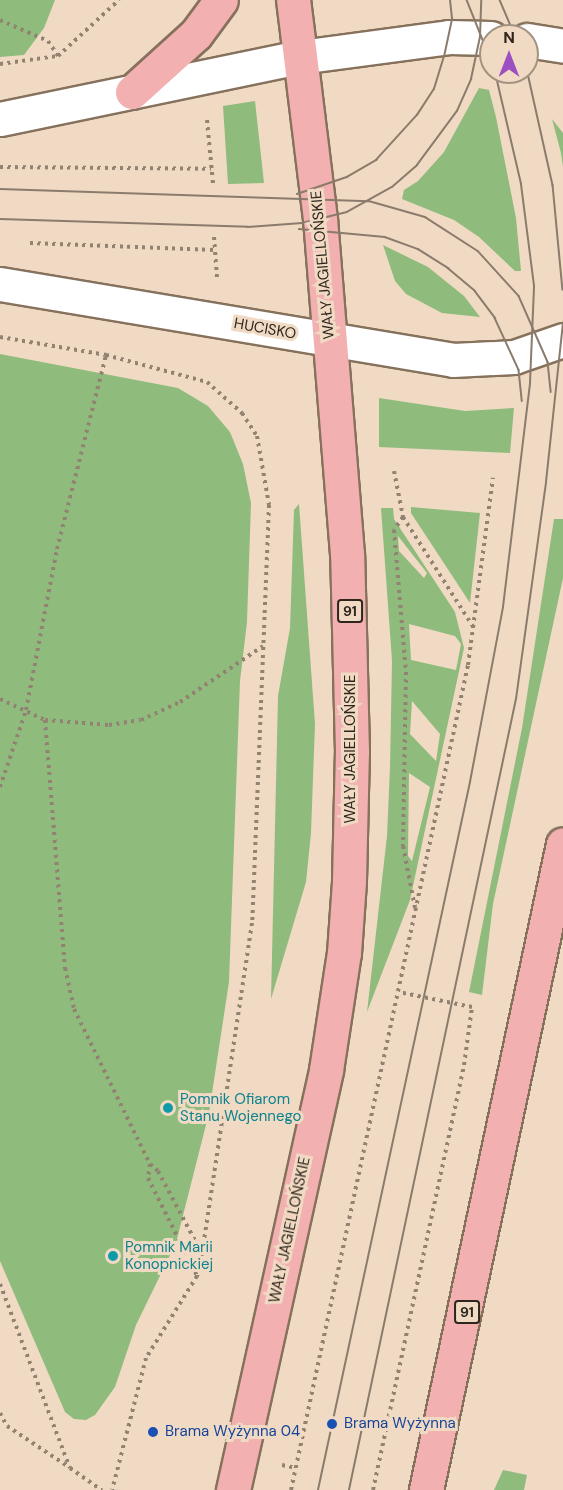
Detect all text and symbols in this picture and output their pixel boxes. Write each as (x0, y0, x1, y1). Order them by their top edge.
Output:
north arrow (479, 24, 539, 84)
text: N (503, 27, 515, 48)
street label: WAŁY JAGIELLOŃSKIE (308, 190, 338, 340)
street label: HUCISKO (233, 315, 297, 343)
road number: 91 (336, 600, 364, 622)
street label: WAŁY JAGIELLOŃSKIE (342, 675, 360, 823)
place label: Pomnik Ofiarom Stanu Wojennego (180, 1090, 301, 1125)
marker: Pomnik Ofiarom Stanu Wojennego (161, 1101, 175, 1115)
street label: WAŁY JAGIELLOŃSKIE (266, 1155, 314, 1305)
place label: Pomnik Marii Konopnickiej (125, 1238, 213, 1273)
marker: Pomnik Marii Konopnickiej (106, 1249, 120, 1263)
road number: 91 (454, 1301, 480, 1323)
place label: Brama Wyżynna (344, 1415, 456, 1433)
marker: Brama Wyżynna (325, 1417, 339, 1431)
place label: Brama Wyżynna 04 (165, 1423, 300, 1441)
marker: Brama Wyżynna 04 (146, 1425, 160, 1439)

